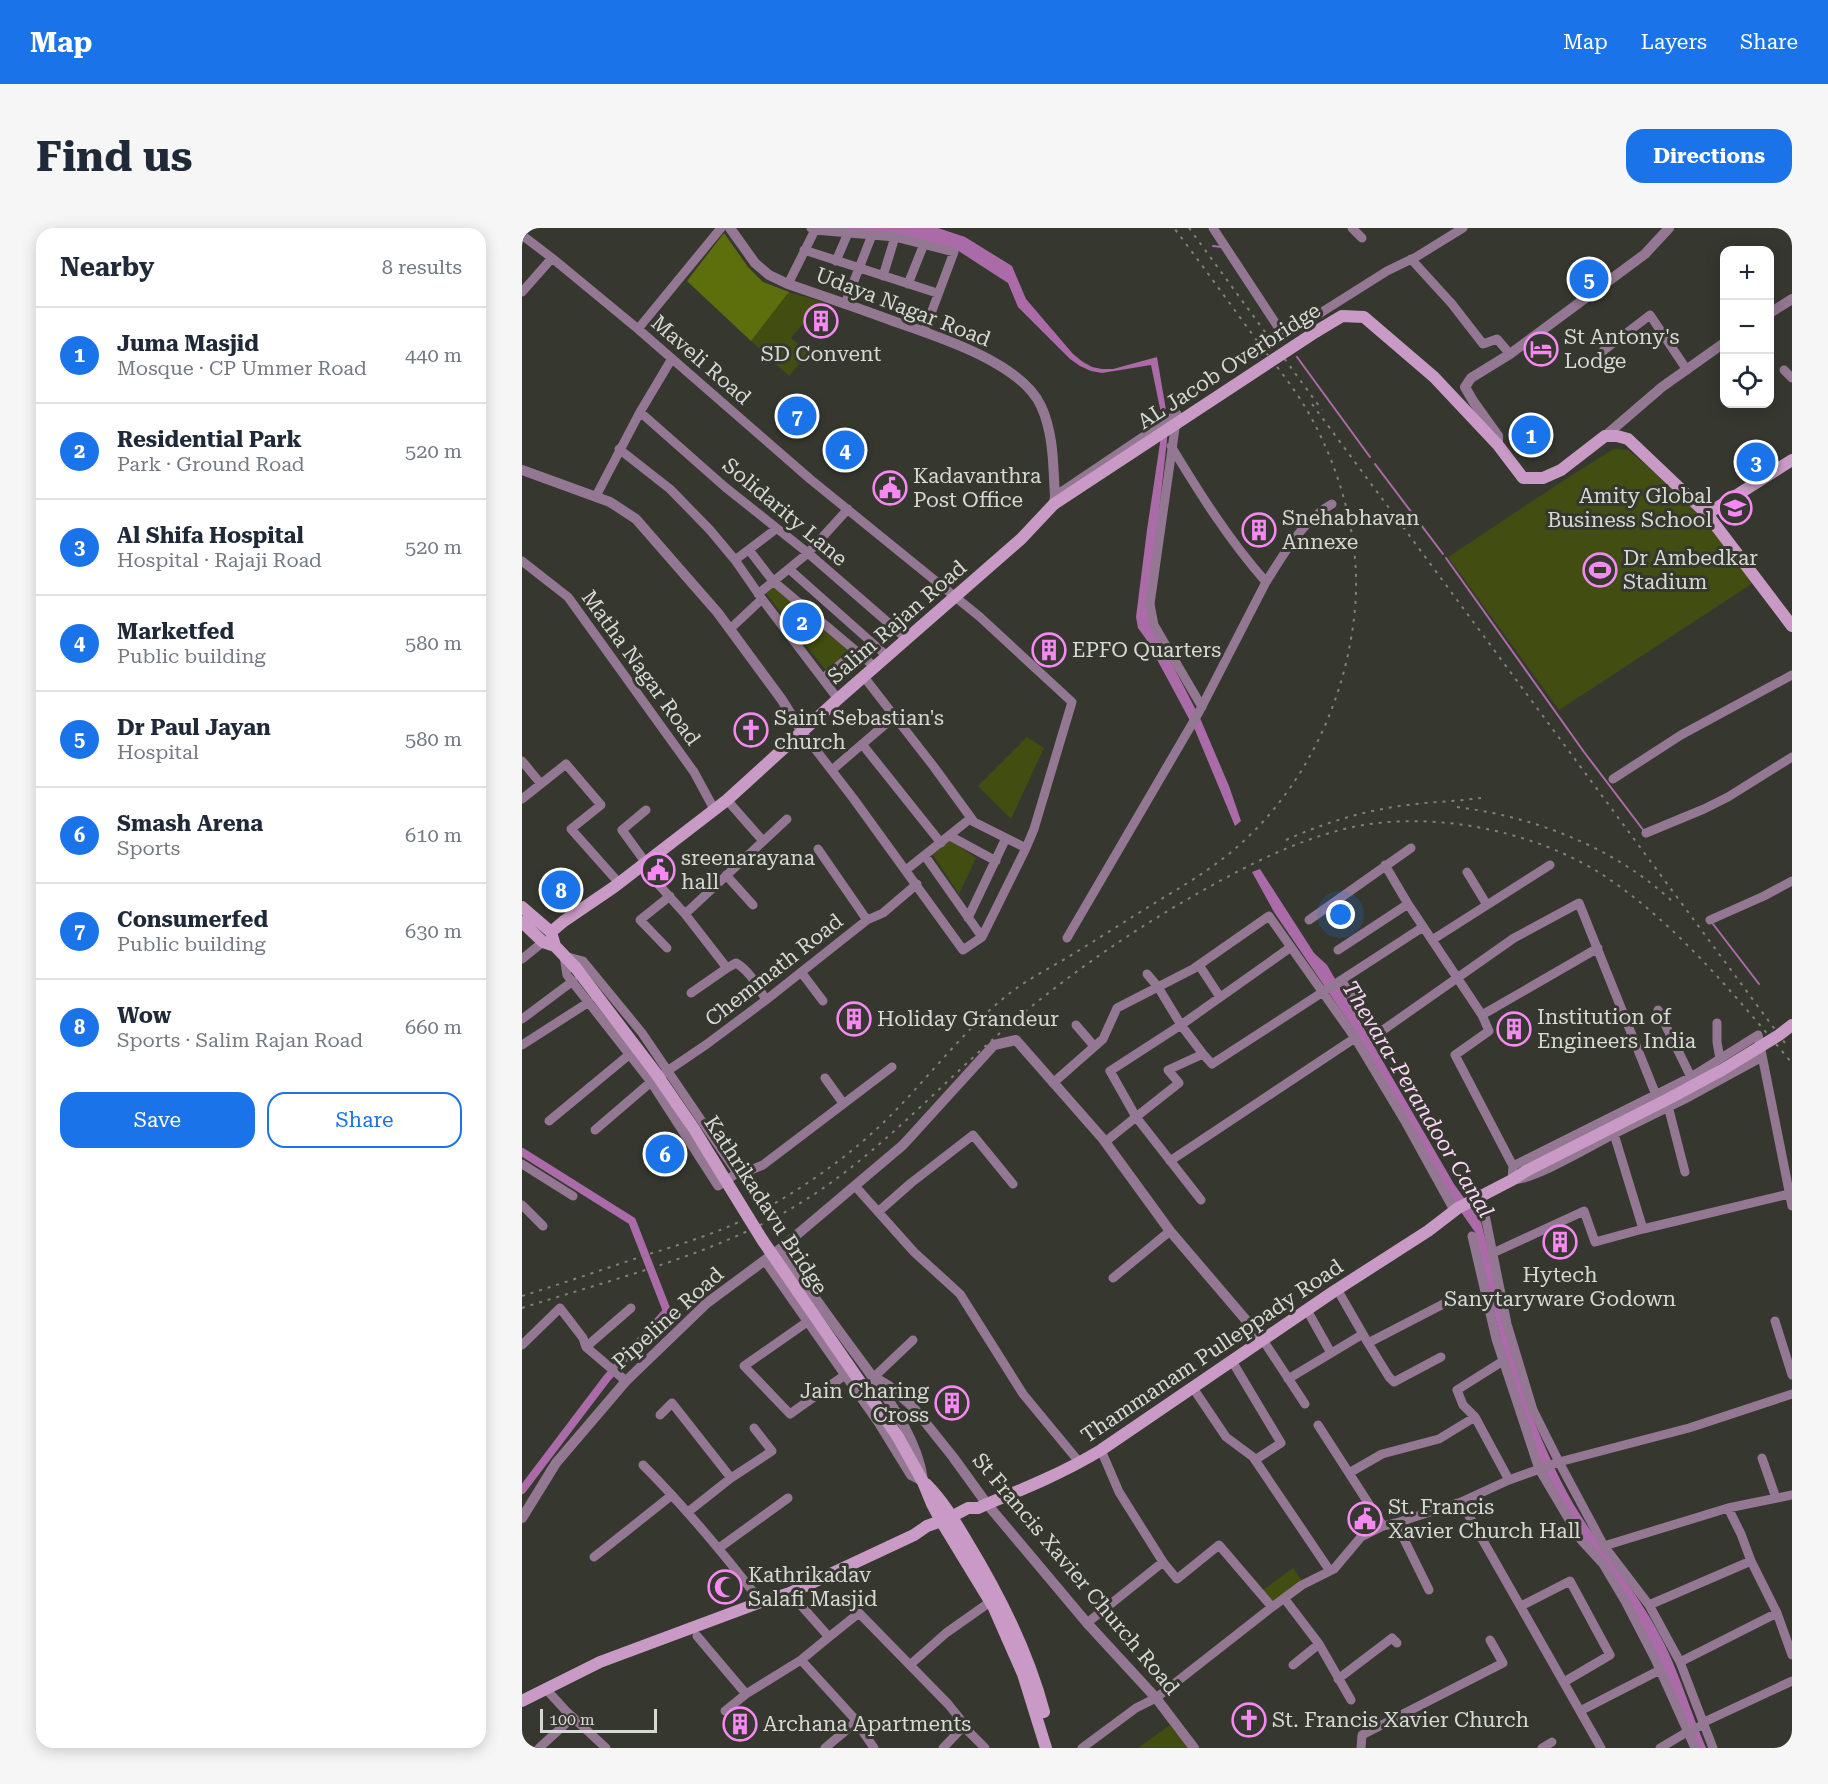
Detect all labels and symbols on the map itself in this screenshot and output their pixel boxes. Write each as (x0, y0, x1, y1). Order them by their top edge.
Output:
pin: 5 (1570, 256, 1608, 302)
street label: Udaya Nagar Road (812, 263, 994, 352)
street label: AL Jacob Overbridge (1133, 298, 1325, 434)
building icon: SD Convent (803, 303, 839, 339)
street label: Maveli Road (646, 310, 756, 410)
place label: St Antony's Lodge (1564, 325, 1680, 373)
hotel icon: St Antony's Lodge (1523, 331, 1559, 367)
place label: SD Convent (761, 342, 881, 366)
pin: 7 (778, 394, 816, 438)
pin: 1 (1512, 412, 1550, 458)
pin: 4 (826, 428, 864, 472)
pin: 3 (1736, 440, 1776, 484)
street label: Solidarity Lane (718, 453, 852, 571)
place label: Kadavanthra Post Office (913, 464, 1042, 512)
public building icon: Kadavanthra Post Office (872, 470, 908, 506)
place label: Amity Global Business School (1547, 484, 1713, 532)
school or university icon: Amity Global Business School (1717, 490, 1753, 526)
place label: Snehabhavan Annexe (1282, 506, 1420, 554)
building icon: Snehabhavan Annexe (1241, 512, 1277, 548)
place label: Dr Ambedkar Stadium (1623, 546, 1758, 594)
sports icon: Dr Ambedkar Stadium (1582, 552, 1618, 588)
street label: Salim Rajan Road (823, 555, 972, 689)
street label: Matha Nagar Road (577, 586, 706, 751)
pin: 2 (782, 600, 822, 644)
building icon: EPFO Quarters (1031, 632, 1067, 668)
place label: EPFO Quarters (1072, 638, 1221, 662)
place label: Saint Sebastian's church (774, 706, 944, 754)
church icon: Saint Sebastian's church (733, 712, 769, 748)
place label: sreenarayana hall (681, 846, 816, 894)
public building icon: sreenarayana hall (640, 852, 676, 888)
pin: 8 (542, 868, 580, 912)
your location (1326, 900, 1355, 929)
street label: Chemmath Road (700, 909, 848, 1031)
water label: Thevara-Perandoor Canal (1337, 976, 1499, 1222)
building icon: Holiday Grandeur (836, 1001, 872, 1037)
place label: Institution of Engineers India (1537, 1005, 1697, 1053)
place label: Holiday Grandeur (877, 1007, 1059, 1031)
building icon: Institution of Engineers India (1496, 1011, 1532, 1047)
street label: Kathrikadavu Bridge (699, 1111, 833, 1299)
pin: 6 (646, 1132, 684, 1176)
building icon: Hytech Sanytaryware Godown (1542, 1224, 1578, 1260)
street label: Thammanam Pulleppady Road (1077, 1254, 1348, 1448)
street label: Pipeline Road (608, 1262, 729, 1374)
place label: Hytech Sanytaryware Godown (1444, 1263, 1677, 1311)
place label: Jain Charing Cross (800, 1379, 929, 1427)
building icon: Jain Charing Cross (934, 1385, 970, 1421)
street label: St Francis Xavier Church Road (968, 1448, 1185, 1700)
place label: St. Francis Xavier Church Hall (1388, 1495, 1581, 1543)
public building icon: St. Francis Xavier Church Hall (1347, 1501, 1383, 1537)
place label: Kathrikadav Salafi Masjid (748, 1563, 878, 1611)
mosque icon: Kathrikadav Salafi Masjid (707, 1569, 743, 1605)
church icon: St. Francis Xavier Church (1231, 1702, 1267, 1738)
scale bar (540, 1706, 657, 1734)
building icon: Archana Apartments (722, 1706, 758, 1742)
place label: St. Francis Xavier Church (1272, 1708, 1530, 1732)
place label: Archana Apartments (763, 1712, 971, 1736)

